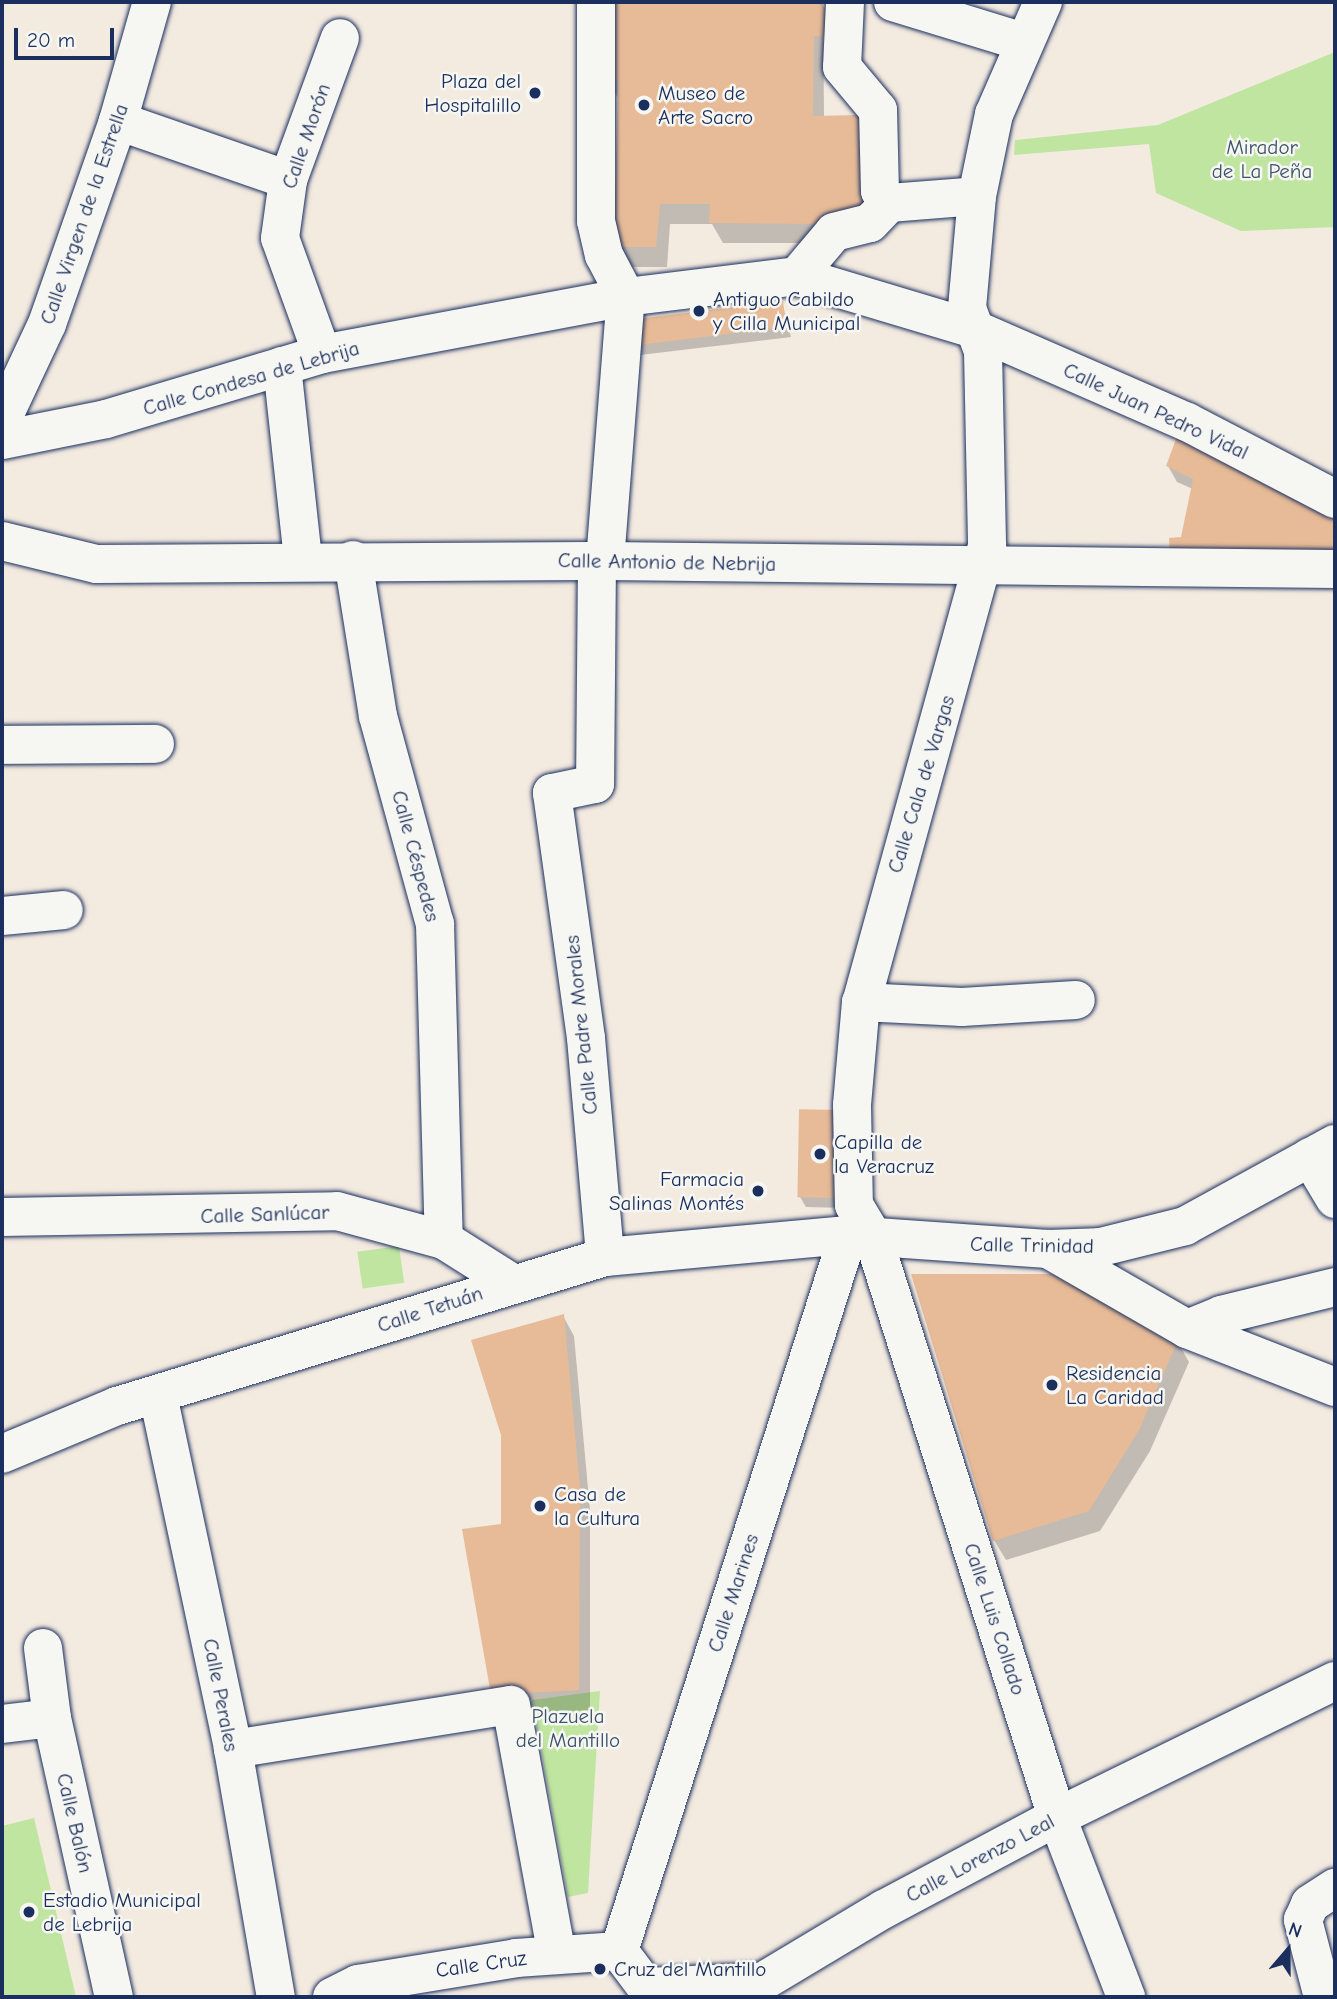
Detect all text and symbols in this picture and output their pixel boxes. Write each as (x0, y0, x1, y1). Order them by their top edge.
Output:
scale bar (18, 14, 117, 58)
text: 20 m (27, 28, 75, 52)
place label: Plaza del Hospitalillo (424, 68, 521, 118)
street label: Calle Morón (276, 80, 336, 192)
place label: Museo de Arte Sacro (658, 80, 753, 130)
marker: Plaza del Hospitalillo (527, 85, 543, 101)
marker: Museo de Arte Sacro (636, 97, 652, 113)
street label: Calle Virgen de la Estrella (34, 100, 134, 328)
park label: Mirador de La Peña (1212, 134, 1312, 184)
place label: Antiguo Cabildo y Cilla Municipal (713, 286, 860, 336)
marker: Antiguo Cabildo y Cilla Municipal (691, 303, 707, 319)
street label: Calle Condesa de Lebrija (140, 335, 362, 421)
street label: Calle Juan Pedro Vidal (1059, 357, 1253, 465)
street label: Calle Antonio de Nebrija (558, 547, 776, 577)
street label: Calle Cala de Vargas (882, 692, 960, 876)
street label: Calle Céspedes (386, 788, 446, 924)
street label: Calle Padre Morales (559, 934, 603, 1116)
place label: Capilla de la Veracruz (834, 1129, 934, 1179)
marker: Capilla de la Veracruz (812, 1146, 828, 1162)
place label: Farmacia Salinas Montés (609, 1166, 744, 1216)
marker: Farmacia Salinas Montés (750, 1183, 766, 1199)
street label: Calle Sanlúcar (200, 1199, 330, 1229)
street label: Calle Trinidad (970, 1231, 1094, 1259)
street label: Calle Tetuán (374, 1280, 486, 1338)
place label: Residencia La Caridad (1066, 1360, 1164, 1410)
marker: Residencia La Caridad (1044, 1377, 1060, 1393)
place label: Casa de la Cultura (554, 1481, 640, 1531)
marker: Casa de la Cultura (532, 1498, 548, 1514)
street label: Calle Marines (702, 1531, 764, 1655)
street label: Calle Luis Collado (959, 1540, 1031, 1698)
street label: Calle Perales (198, 1636, 244, 1754)
park label: Plazuela del Mantillo (516, 1703, 620, 1753)
street label: Calle Balón (51, 1771, 99, 1875)
street label: Calle Lorenzo Leal (901, 1808, 1059, 1908)
place label: Estadio Municipal de Lebrija (43, 1887, 201, 1937)
marker: Estadio Municipal de Lebrija (21, 1904, 37, 1920)
north arrow (1253, 1915, 1323, 1985)
text: N (1286, 1918, 1305, 1943)
street label: Calle Cruz (434, 1945, 528, 1983)
place label: Cruz del Mantillo (614, 1956, 766, 1982)
marker: Cruz del Mantillo (592, 1961, 608, 1977)

